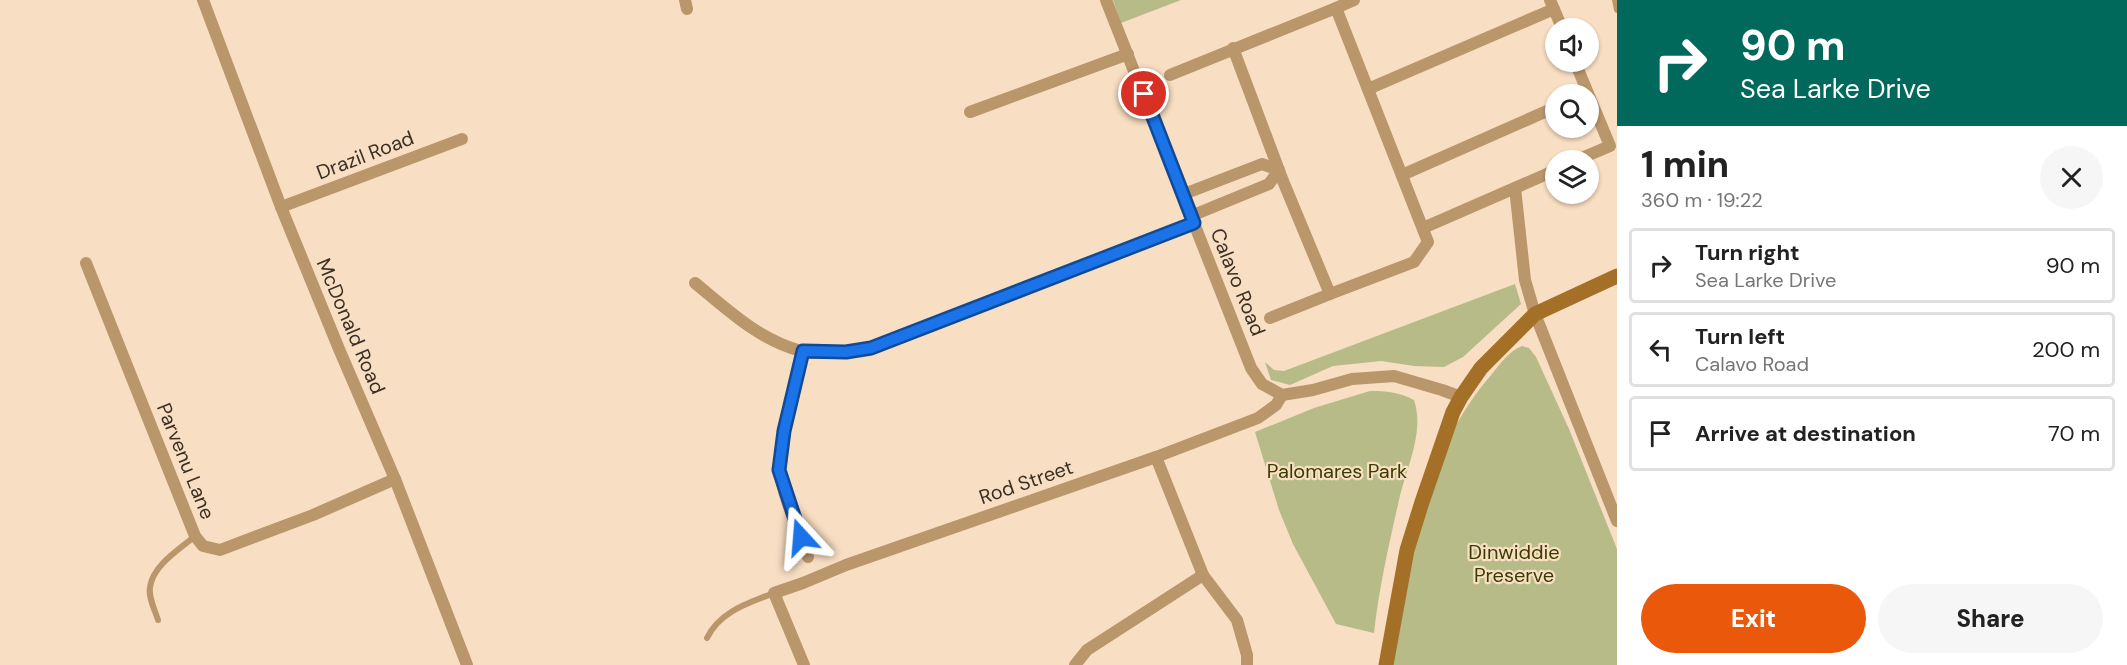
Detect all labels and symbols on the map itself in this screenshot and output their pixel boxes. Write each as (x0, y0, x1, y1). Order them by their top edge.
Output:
pin (1118, 68, 1169, 119)
street label: Drazil Road (313, 125, 417, 185)
street label: Calavo Road (1205, 224, 1271, 340)
street label: McDonald Road (311, 254, 391, 398)
street label: Parvenu Lane (151, 399, 221, 523)
street label: Rod Street (976, 454, 1077, 510)
park label: Palomares Park (1267, 458, 1407, 484)
position arrow (769, 505, 833, 569)
park label: Dinwiddie Preserve (1468, 539, 1560, 588)

